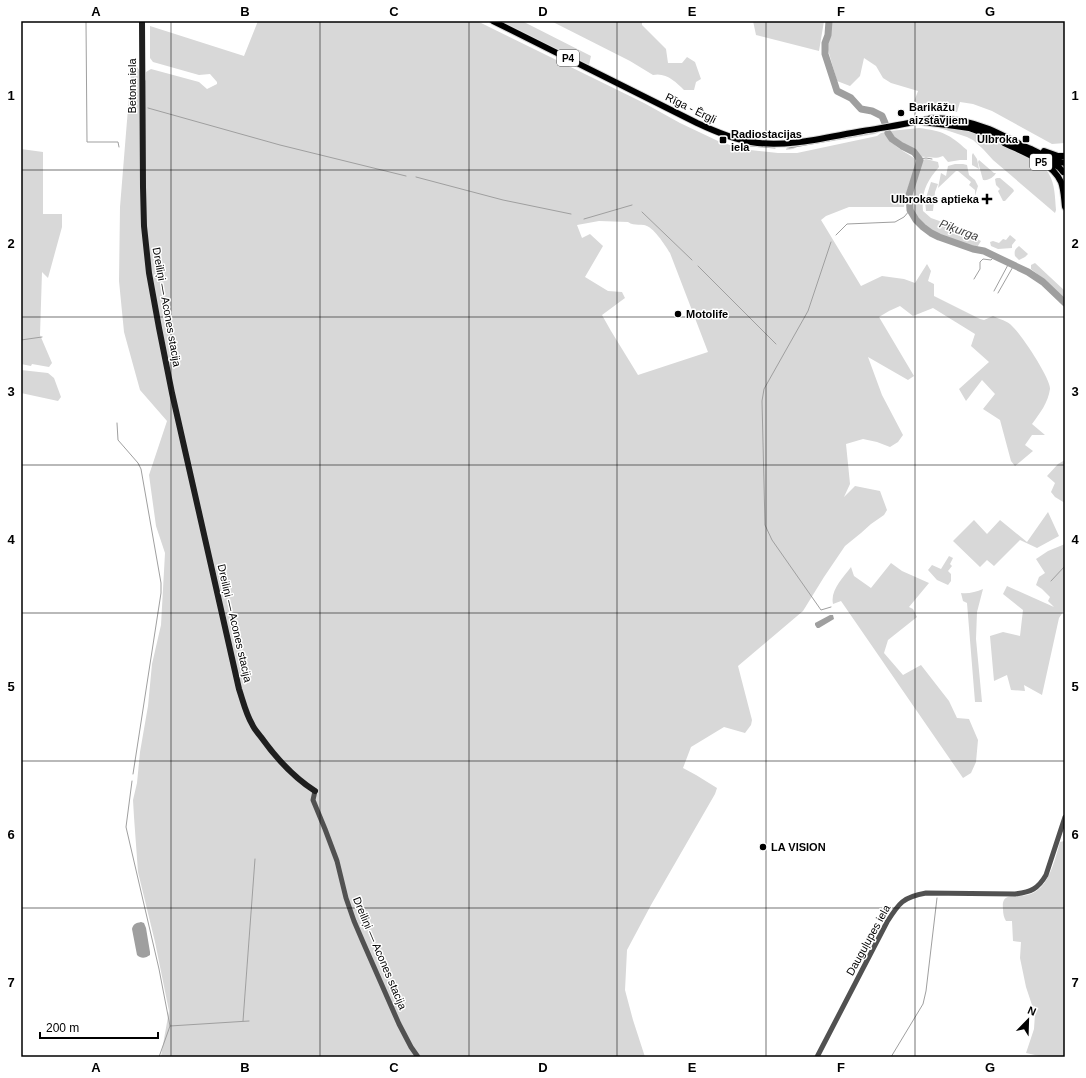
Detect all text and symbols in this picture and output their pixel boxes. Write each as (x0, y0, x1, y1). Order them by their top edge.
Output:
text: A (91, 4, 101, 19)
text: B (240, 4, 250, 19)
text: C (389, 4, 399, 19)
text: D (538, 4, 548, 19)
text: E (688, 4, 697, 19)
text: F (837, 4, 845, 19)
text: G (985, 4, 995, 19)
road number: P4 (557, 50, 579, 66)
street label: Betona iela (126, 58, 138, 114)
text: 1 (7, 88, 15, 103)
text: 1 (1071, 88, 1079, 103)
street label: Rīga - Ērgļi (664, 91, 718, 125)
place label: Barikāžu aizstāvjiem (909, 101, 968, 126)
marker: Barikāžu aizstāvjiem (896, 108, 906, 118)
place label: Radiostacijas iela (731, 128, 802, 153)
place label: Ulbroka (977, 133, 1019, 145)
marker: Ulbroka (1021, 134, 1031, 144)
marker: Radiostacijas iela (718, 135, 728, 145)
road number: P5 (1030, 154, 1052, 170)
place label: Ulbrokas aptieka (891, 193, 980, 205)
marker: Ulbrokas aptieka (982, 194, 992, 204)
water label: Piķurga (937, 216, 981, 244)
text: 2 (7, 236, 15, 251)
text: 2 (1071, 236, 1079, 251)
street label: Dreiliņi — Acones stacija (151, 246, 184, 369)
place label: Motolife (686, 308, 728, 320)
marker: Motolife (673, 309, 683, 319)
text: 3 (7, 384, 15, 399)
text: 3 (1071, 384, 1079, 399)
text: 4 (7, 532, 15, 547)
text: 4 (1071, 532, 1079, 547)
street label: Dreiliņi — Acones stacija (216, 563, 255, 684)
text: 5 (7, 679, 15, 694)
text: 5 (1071, 679, 1079, 694)
text: 6 (7, 827, 15, 842)
text: 6 (1071, 827, 1079, 842)
place label: LA VISION (771, 841, 826, 853)
marker: LA VISION (758, 842, 768, 852)
street label: Dreiliņi — Acones stacija (351, 895, 410, 1012)
street label: Dauguļupes iela (844, 902, 893, 977)
text: 7 (7, 975, 15, 990)
text: 7 (1071, 975, 1079, 990)
north arrow (1008, 1000, 1048, 1040)
text: N (1026, 1004, 1038, 1018)
scale bar (40, 1014, 158, 1040)
text: 200 m (46, 1021, 79, 1035)
text: A (91, 1060, 101, 1075)
text: B (240, 1060, 250, 1075)
text: C (389, 1060, 399, 1075)
text: D (538, 1060, 548, 1075)
text: E (688, 1060, 697, 1075)
text: F (837, 1060, 845, 1075)
text: G (985, 1060, 995, 1075)

